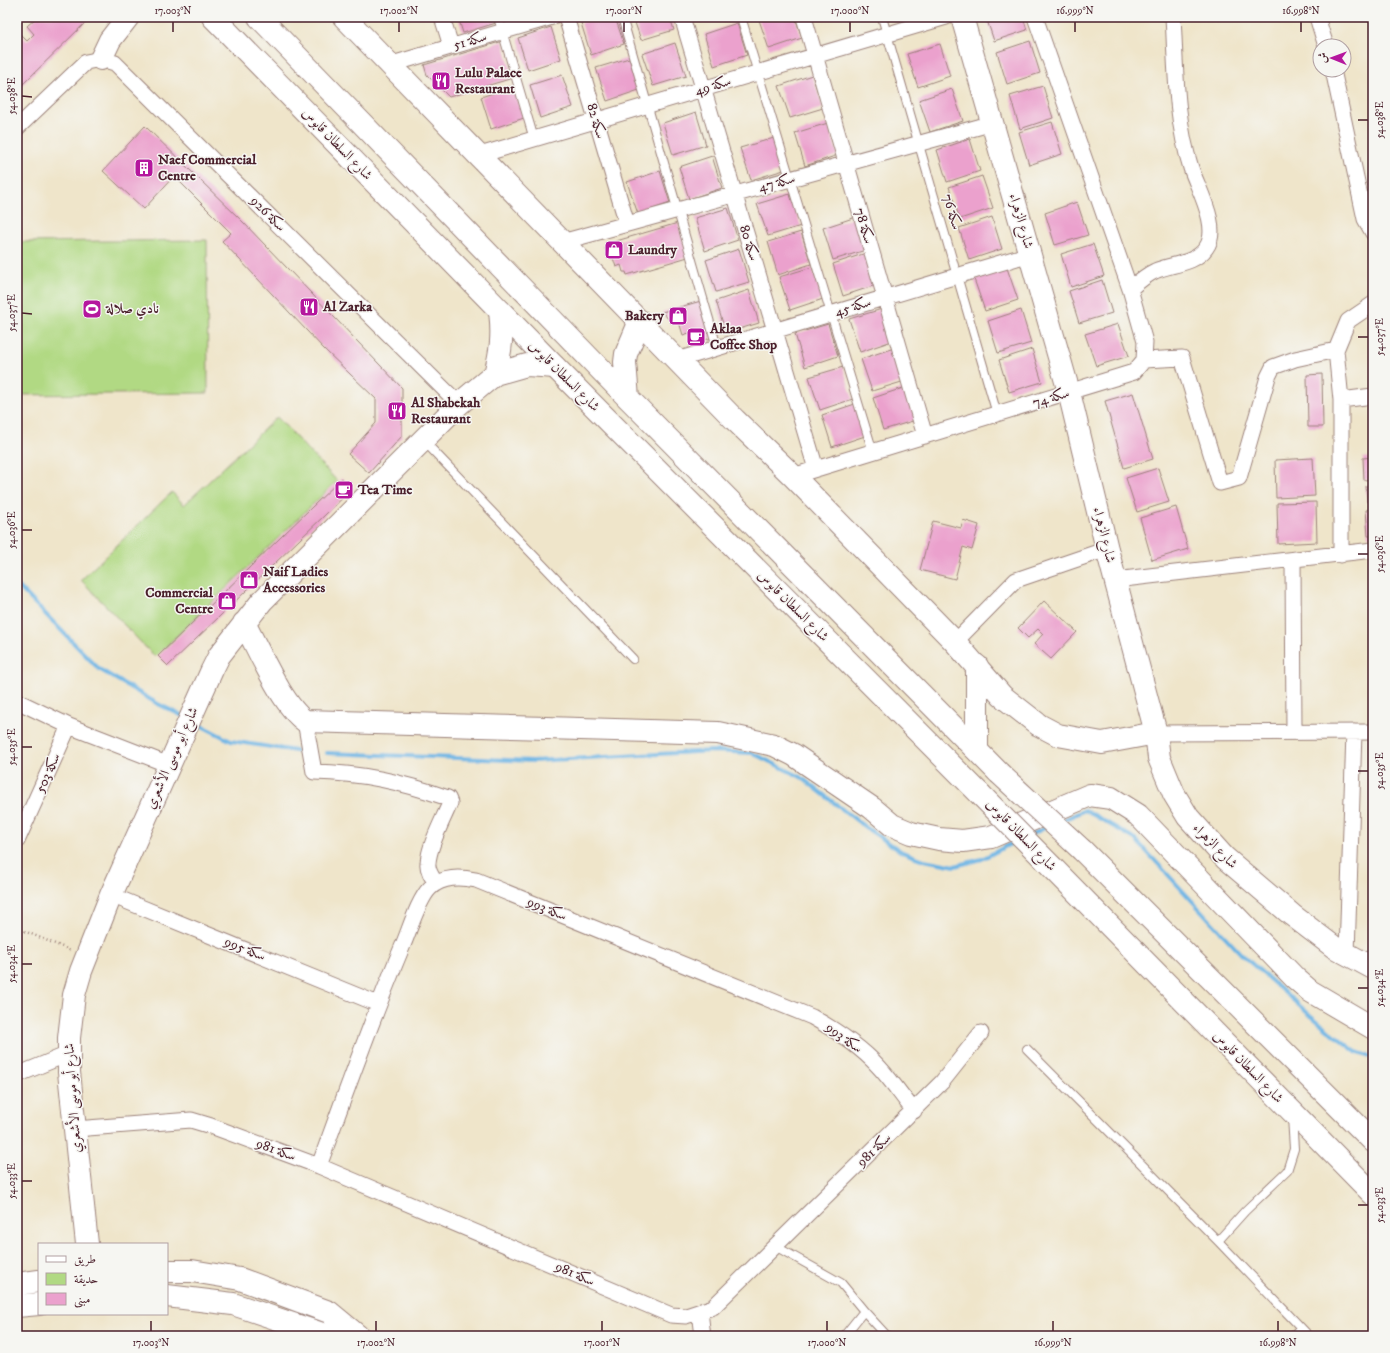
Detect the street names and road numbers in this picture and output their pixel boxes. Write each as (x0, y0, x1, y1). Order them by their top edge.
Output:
street label: سكة 51 (451, 28, 489, 54)
street label: سكة 49 (693, 72, 733, 100)
street label: سكة 82 (582, 101, 610, 141)
street label: شارع السلطان قابوس (296, 104, 376, 186)
street label: سكة 47 (757, 169, 797, 196)
street label: شارع الزهراء (1003, 191, 1038, 251)
street label: سكة 926 (246, 192, 290, 236)
street label: سكة 76 (938, 192, 966, 232)
street label: سكة 78 (850, 206, 878, 246)
street label: سكة 80 (735, 223, 763, 263)
street label: سكة 45 (833, 293, 873, 321)
street label: شارع السلطان قابوس (523, 336, 604, 417)
street label: سكة 74 (1031, 384, 1072, 412)
street label: شارع الزهراء (1086, 505, 1120, 565)
street label: شارع السلطان قابوس (752, 566, 833, 647)
street label: شارع أبو موسى الأشعري (140, 703, 204, 813)
street label: سكة 503 (31, 750, 65, 796)
street label: شارع السلطان قابوس (980, 795, 1060, 877)
street label: شارع الزهراء (1187, 819, 1241, 874)
street label: سكة 993 (524, 893, 570, 925)
street label: سكة 995 (221, 932, 268, 965)
street label: سكة 993 (821, 1018, 866, 1057)
street label: شارع السلطان قابوس (1207, 1027, 1287, 1109)
street label: شارع أبو موسى الأشعري (58, 1042, 88, 1154)
street label: سكة 981 (852, 1129, 895, 1172)
street label: سكة 981 (253, 1134, 299, 1166)
street label: سكة 981 (552, 1257, 598, 1290)

